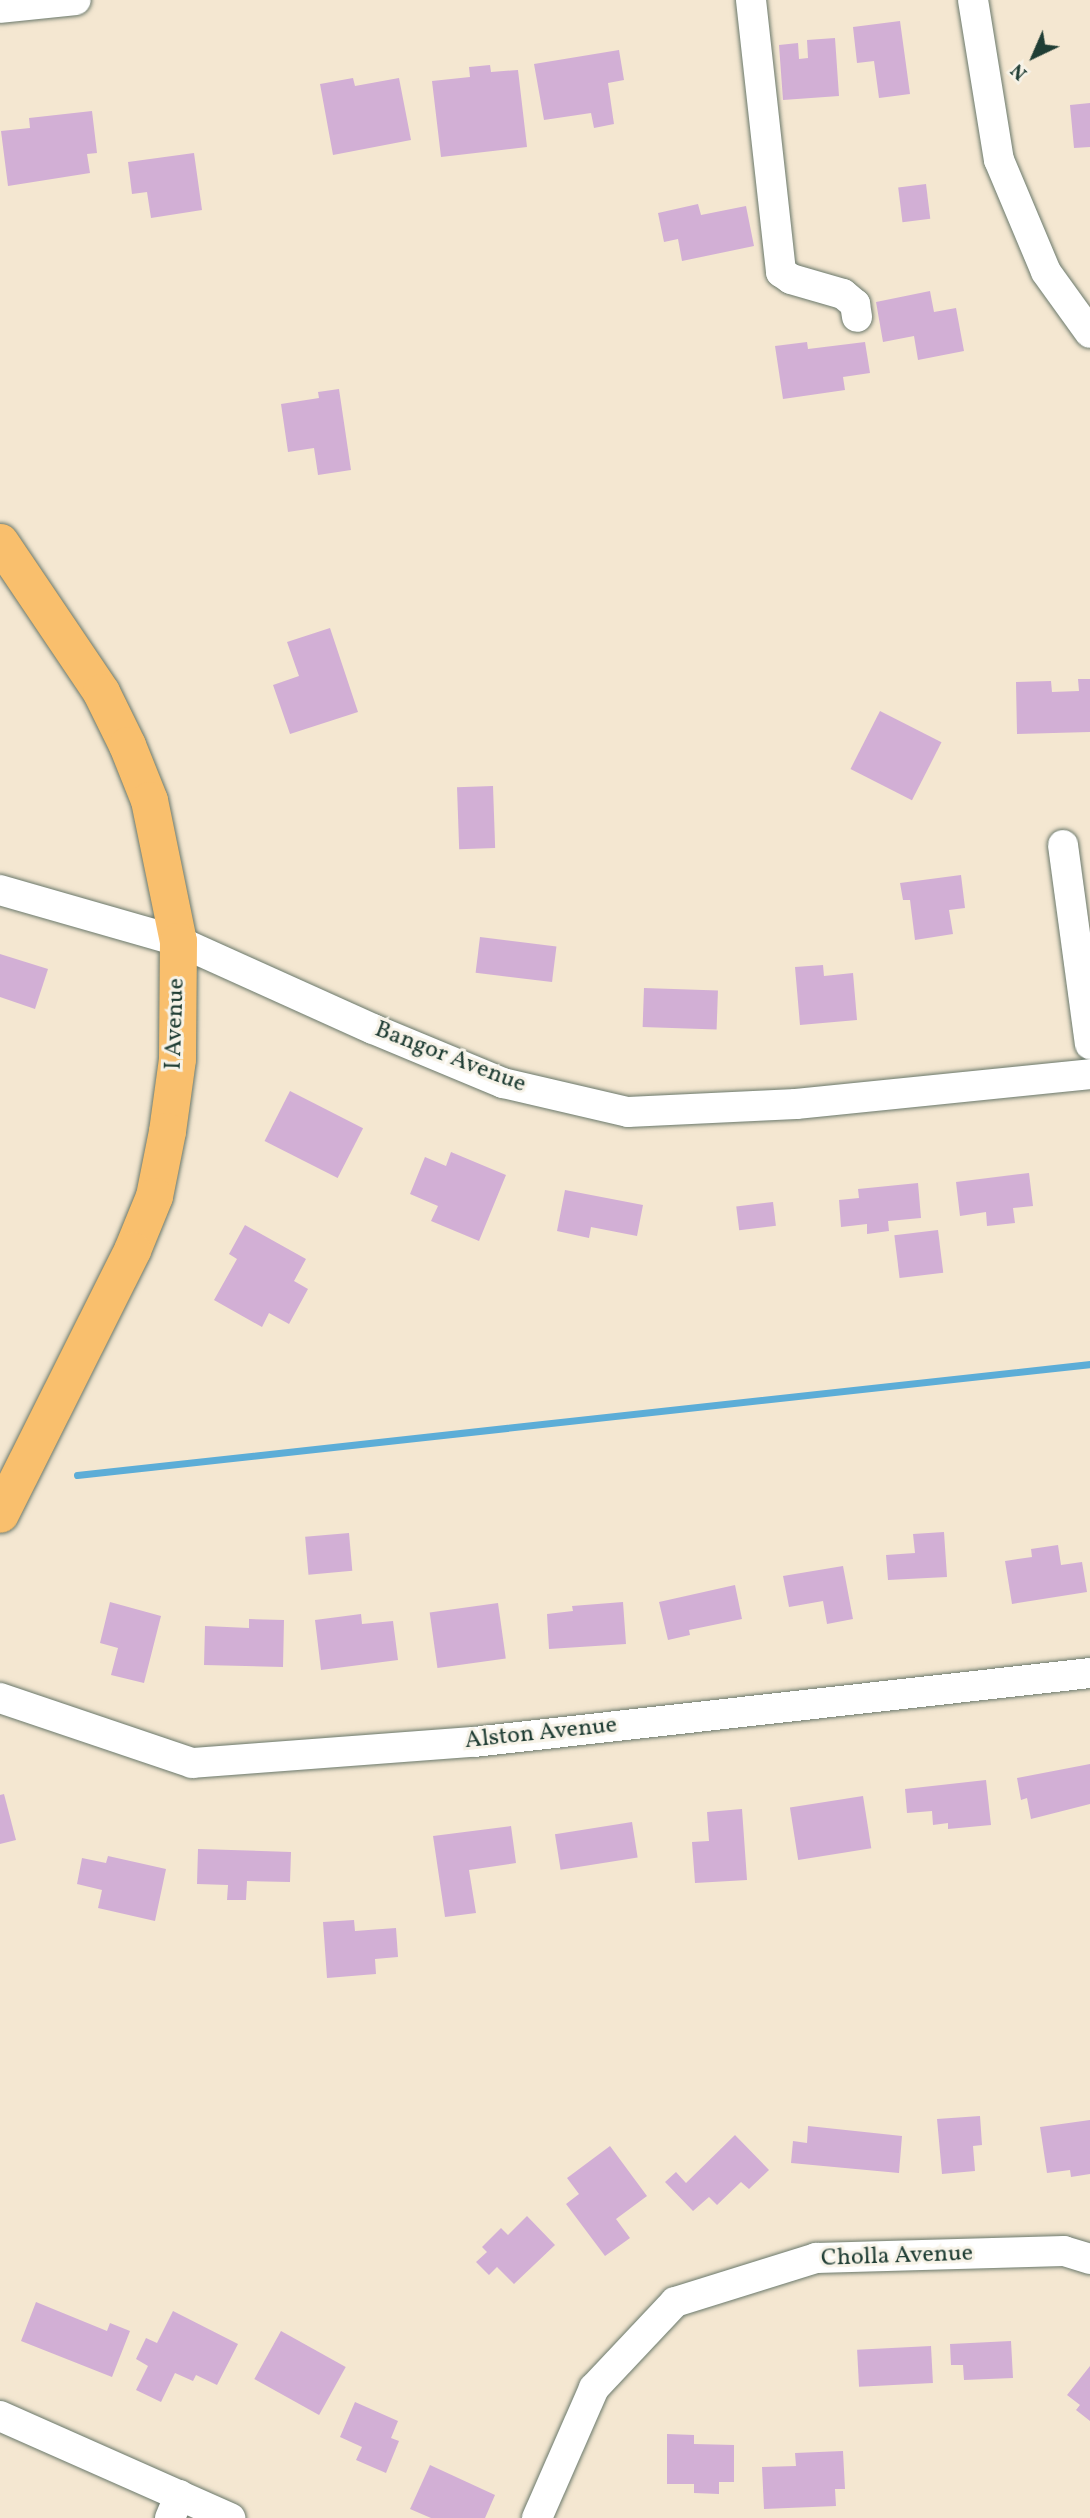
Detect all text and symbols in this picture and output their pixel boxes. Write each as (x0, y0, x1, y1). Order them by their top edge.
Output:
north arrow (999, 21, 1069, 91)
text: N (1005, 57, 1033, 85)
street label: I Avenue (160, 978, 192, 1070)
street label: Bangor Avenue (370, 1016, 530, 1100)
street label: Alston Avenue (463, 1712, 619, 1756)
street label: Cholla Avenue (820, 2240, 974, 2274)

